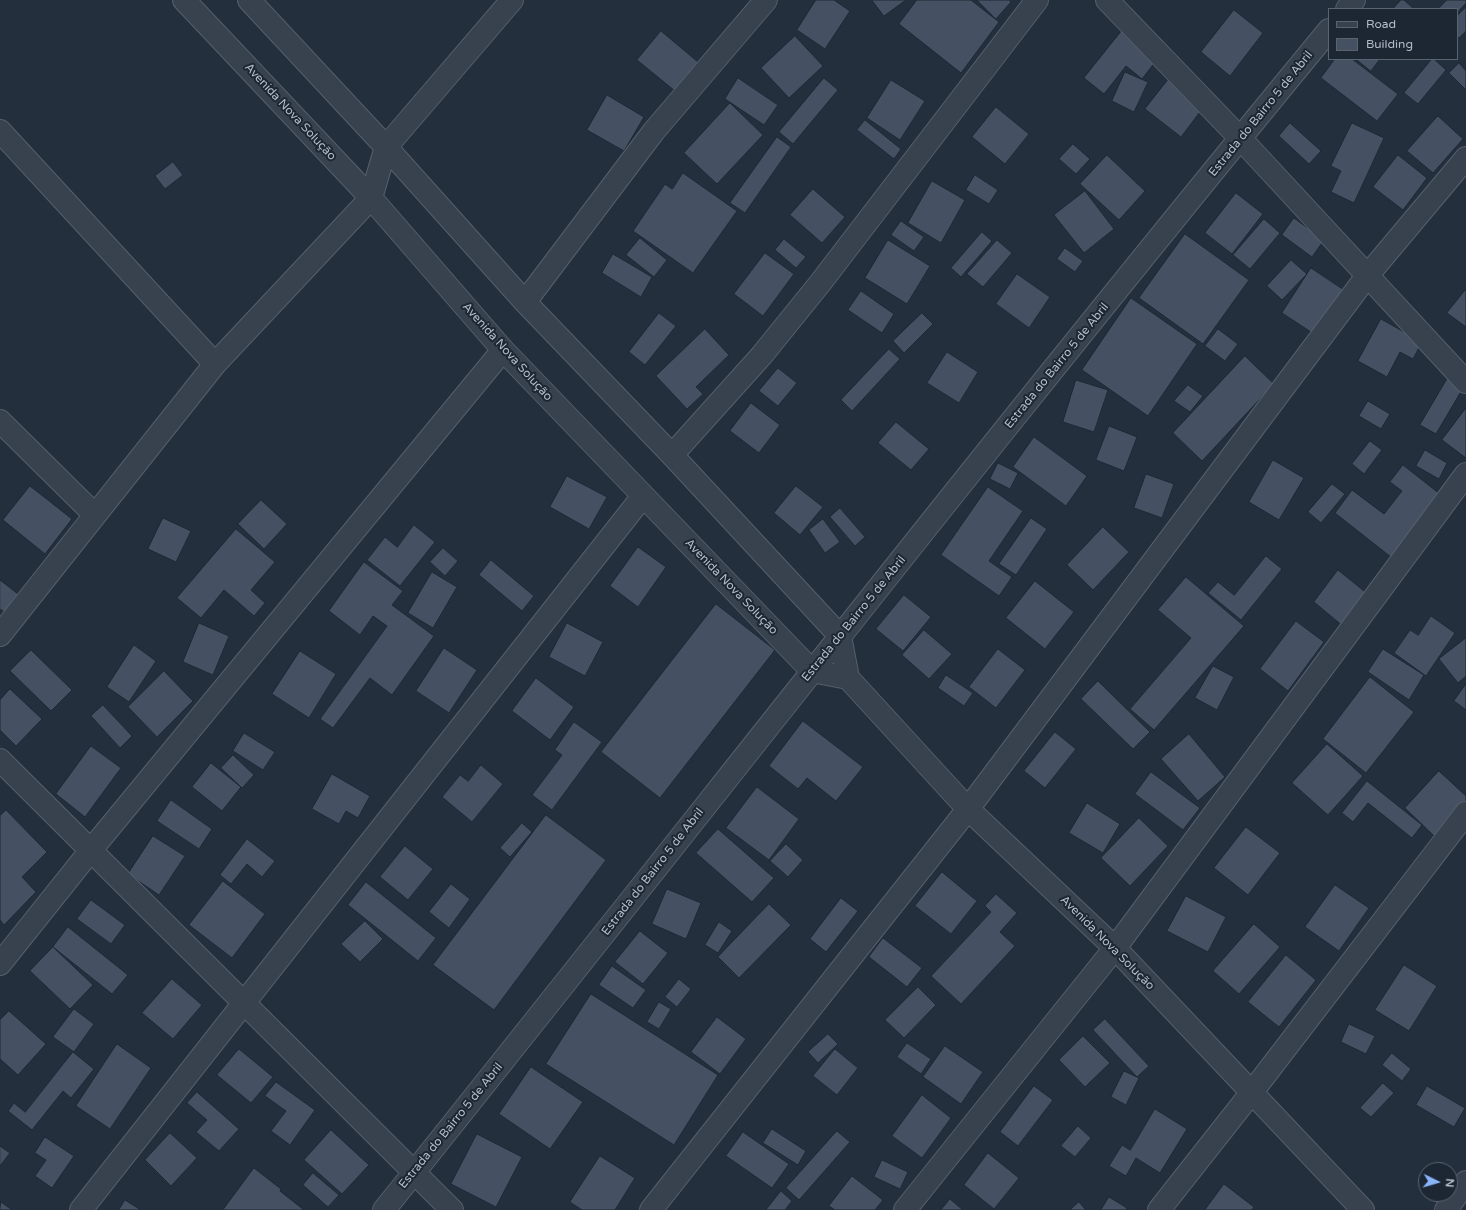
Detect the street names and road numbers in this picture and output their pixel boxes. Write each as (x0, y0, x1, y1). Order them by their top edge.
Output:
street label: Estrada do Bairro 5 de Abril (1206, 48, 1316, 180)
street label: Avenida Nova Solução (241, 60, 339, 164)
street label: Avenida Nova Solução (459, 300, 555, 404)
street label: Estrada do Bairro 5 de Abril (1002, 300, 1112, 432)
street label: Avenida Nova Solução (682, 536, 780, 638)
street label: Estrada do Bairro 5 de Abril (799, 553, 909, 685)
street label: Estrada do Bairro 5 de Abril (599, 806, 707, 938)
street label: Avenida Nova Solução (1057, 893, 1157, 993)
street label: Estrada do Bairro 5 de Abril (396, 1060, 506, 1192)

